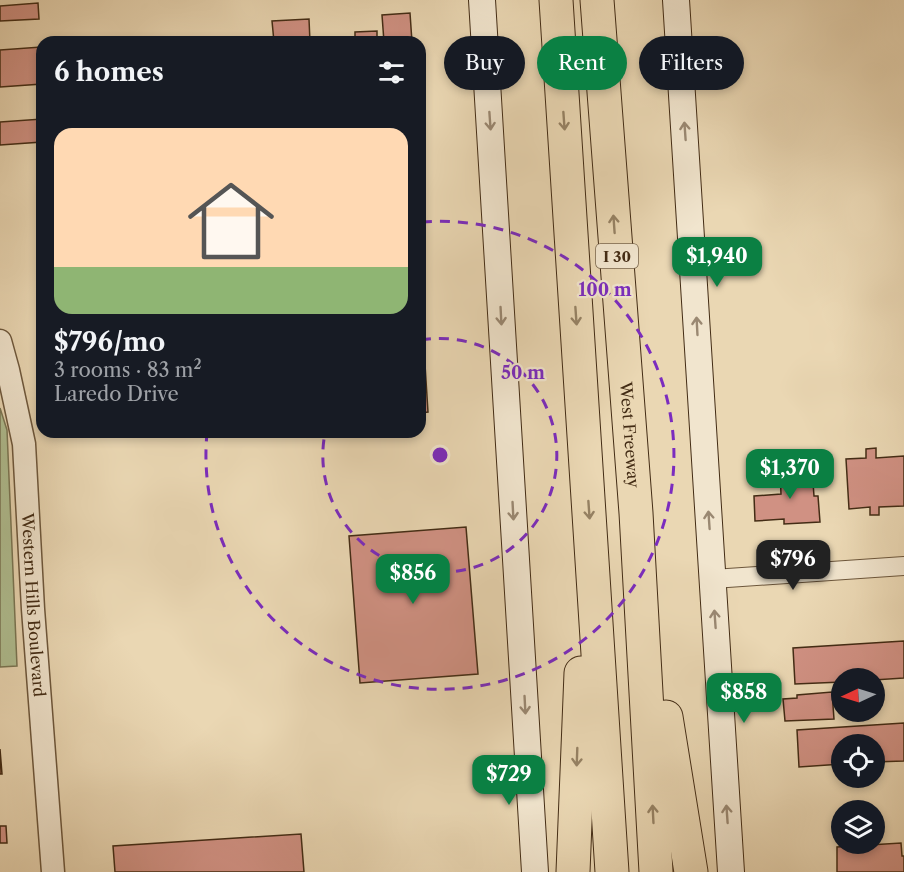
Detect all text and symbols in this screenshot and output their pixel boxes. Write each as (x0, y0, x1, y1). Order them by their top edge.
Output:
chip: Buy (444, 36, 525, 90)
chip: Rent (537, 36, 627, 90)
chip: Filters (639, 36, 744, 90)
text: 6 homes (54, 56, 164, 88)
icon: filters (375, 56, 408, 89)
one-way arrow (484, 111, 495, 131)
one-way arrow (558, 111, 569, 131)
one-way arrow (679, 122, 690, 142)
icon: home (177, 167, 285, 275)
one-way arrow (608, 215, 619, 234)
pin: $1,940 (668, 237, 766, 288)
road number: I 30 (596, 244, 638, 268)
text: $1,940 (686, 244, 748, 268)
text: 100 m (578, 279, 632, 301)
one-way arrow (496, 305, 507, 325)
one-way arrow (571, 305, 582, 325)
one-way arrow (692, 316, 703, 336)
text: $796/mo (54, 326, 165, 358)
text: 3 rooms · 83 m² (54, 358, 202, 382)
text: 50 m (501, 362, 545, 384)
street label: West Freeway (616, 380, 644, 490)
text: Laredo Drive (54, 382, 179, 406)
centre of rings (430, 445, 450, 465)
pin: $1,370 (741, 449, 839, 500)
text: $1,370 (760, 456, 820, 480)
one-way arrow (508, 500, 519, 520)
one-way arrow (584, 500, 595, 520)
street label: Western Hills Boulevard (18, 511, 50, 698)
one-way arrow (704, 511, 715, 531)
pin: $796 (757, 540, 829, 591)
text: $796 (770, 547, 816, 571)
pin: $856 (377, 554, 449, 605)
text: $856 (390, 561, 436, 585)
one-way arrow (710, 609, 721, 629)
north arrow (831, 668, 885, 722)
map controls (831, 668, 885, 854)
pin: $858 (708, 673, 780, 724)
text: $858 (721, 680, 767, 704)
one-way arrow (520, 695, 531, 715)
button: locate (831, 734, 885, 788)
one-way arrow (572, 747, 583, 767)
pin: $729 (473, 755, 545, 806)
text: $729 (486, 762, 532, 786)
button: layers (831, 800, 885, 854)
one-way arrow (647, 804, 658, 824)
one-way arrow (722, 804, 733, 824)

